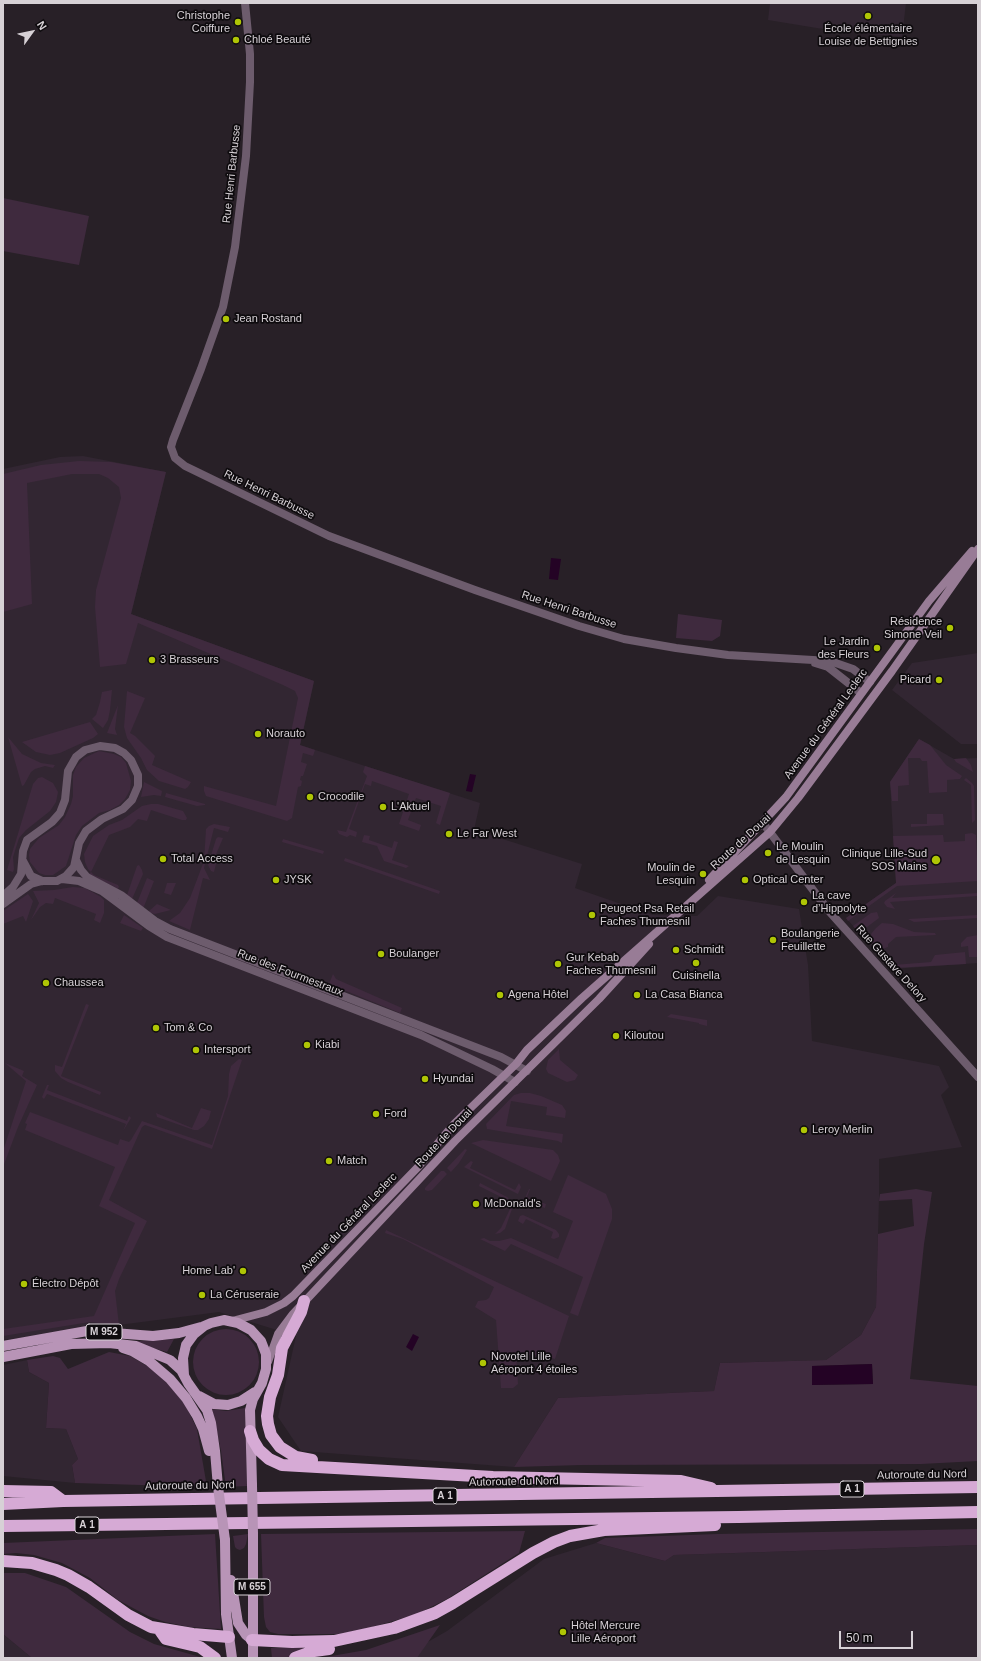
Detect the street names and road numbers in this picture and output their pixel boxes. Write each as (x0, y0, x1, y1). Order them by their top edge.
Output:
street label: Rue Henri Barbusse (220, 124, 244, 224)
street label: Rue Henri Barbusse (222, 467, 316, 523)
street label: Rue Henri Barbusse (520, 588, 618, 632)
street label: Avenue du Général Leclerc (782, 666, 870, 782)
street label: Route de Douai (708, 812, 774, 872)
street label: Rue Gustave Delory (853, 923, 929, 1005)
street label: Rue des Fourmestraux (235, 947, 345, 999)
street label: Route de Douai (413, 1106, 475, 1170)
street label: Avenue du Général Leclerc (298, 1171, 400, 1275)
road number: M 952 (86, 1324, 122, 1340)
street label: Autoroute du Nord (877, 1468, 967, 1482)
street label: Autoroute du Nord (469, 1475, 559, 1489)
street label: Autoroute du Nord (145, 1479, 235, 1493)
road number: A 1 (840, 1481, 864, 1497)
road number: A 1 (433, 1488, 457, 1504)
road number: A 1 (75, 1517, 99, 1533)
road number: M 655 (234, 1579, 270, 1595)

